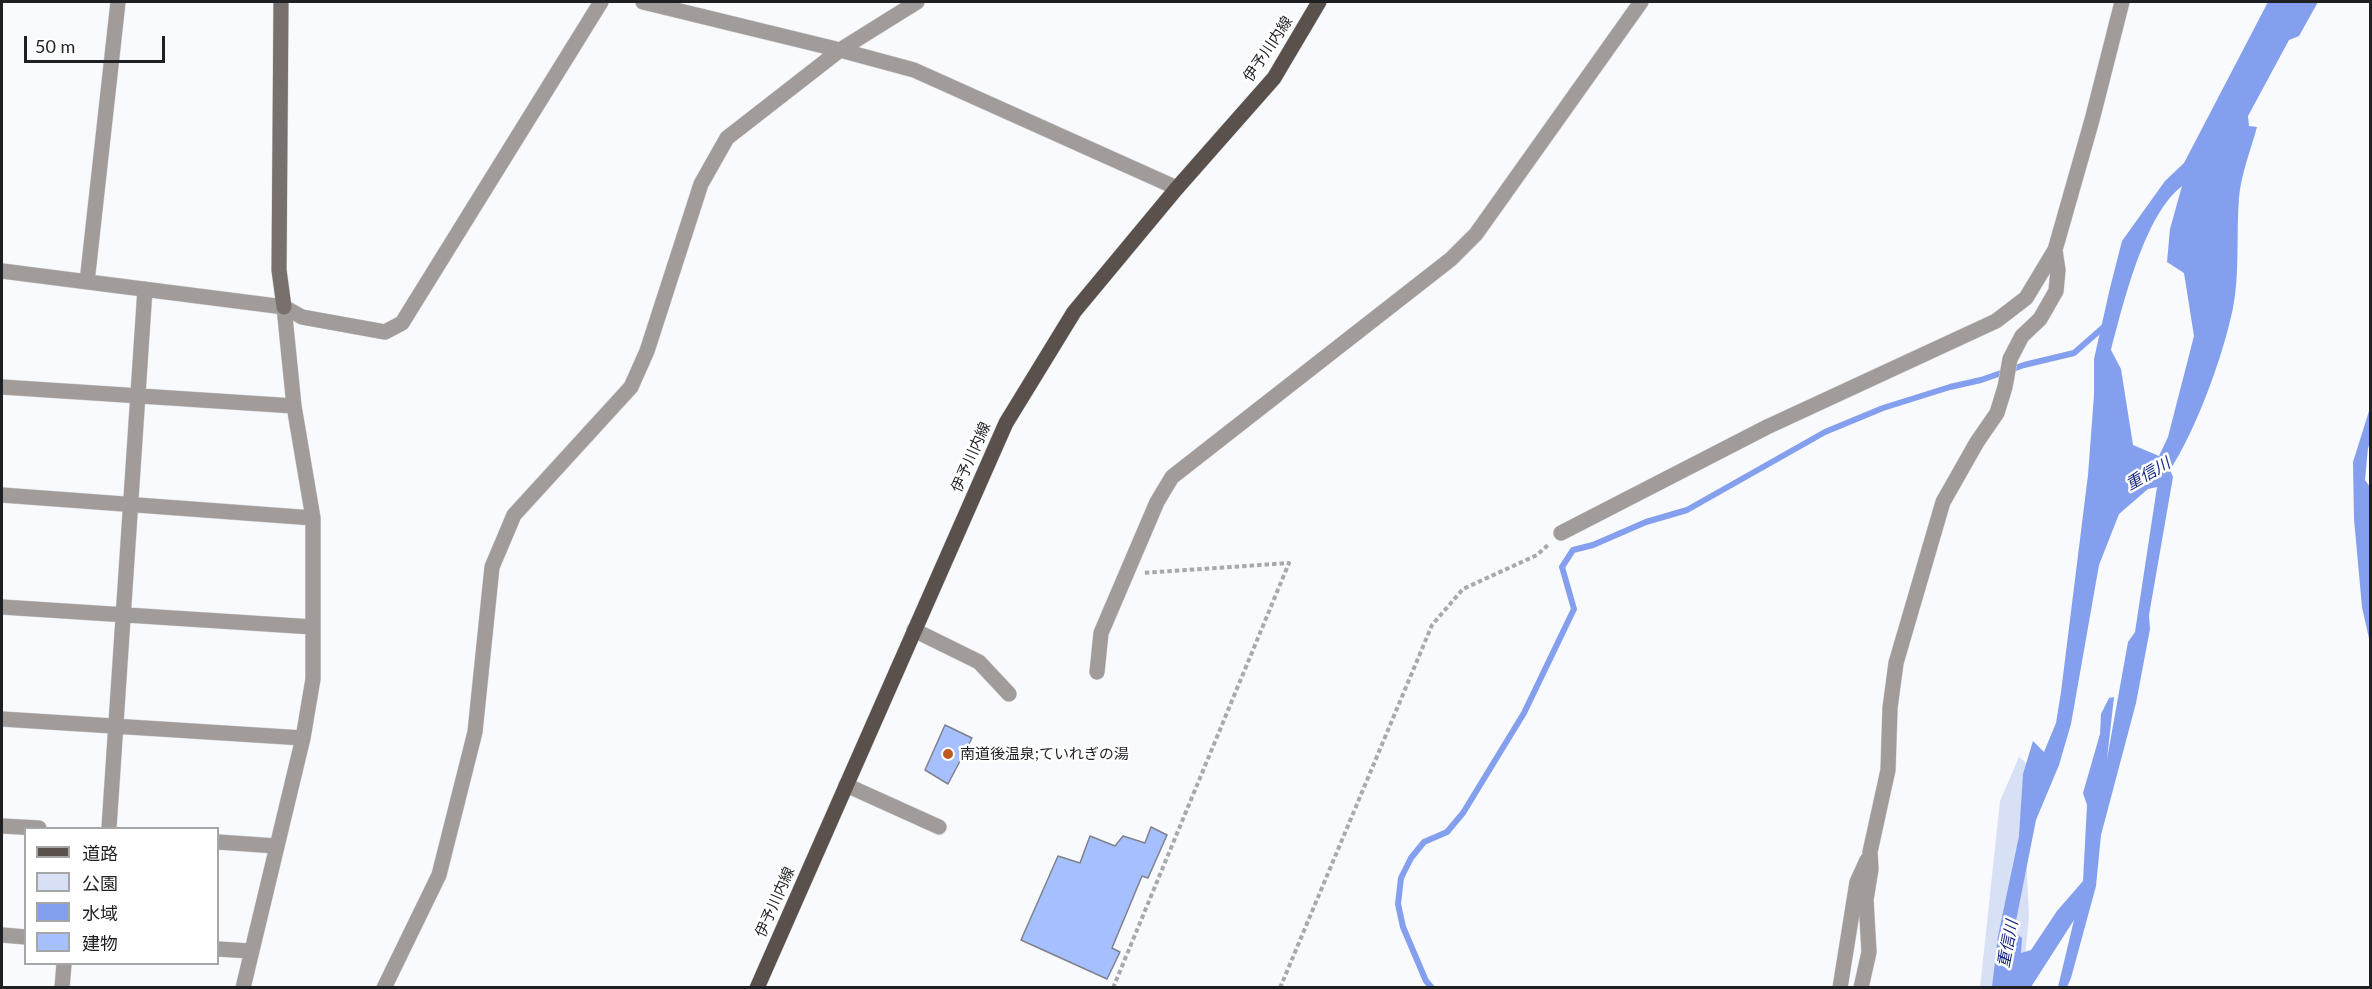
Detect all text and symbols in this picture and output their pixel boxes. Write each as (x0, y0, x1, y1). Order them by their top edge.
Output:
street label: 伊予川内線 (1240, 13, 1296, 85)
scale bar (27, 24, 168, 62)
text: 50 m (35, 35, 75, 57)
street label: 伊予川内線 (948, 419, 994, 495)
water label: 重信川 (2122, 454, 2174, 494)
place label: 南道後温泉;ていれぎの湯 (960, 745, 1129, 763)
marker: 南道後温泉;ていれぎの湯 (941, 747, 955, 761)
legend (24, 827, 219, 965)
text: 道路 (82, 842, 118, 864)
street label: 伊予川内線 (752, 864, 798, 940)
text: 公園 (82, 872, 118, 894)
text: 水域 (82, 902, 118, 924)
water label: 重信川 (1994, 919, 2022, 969)
text: 建物 (82, 932, 118, 954)

